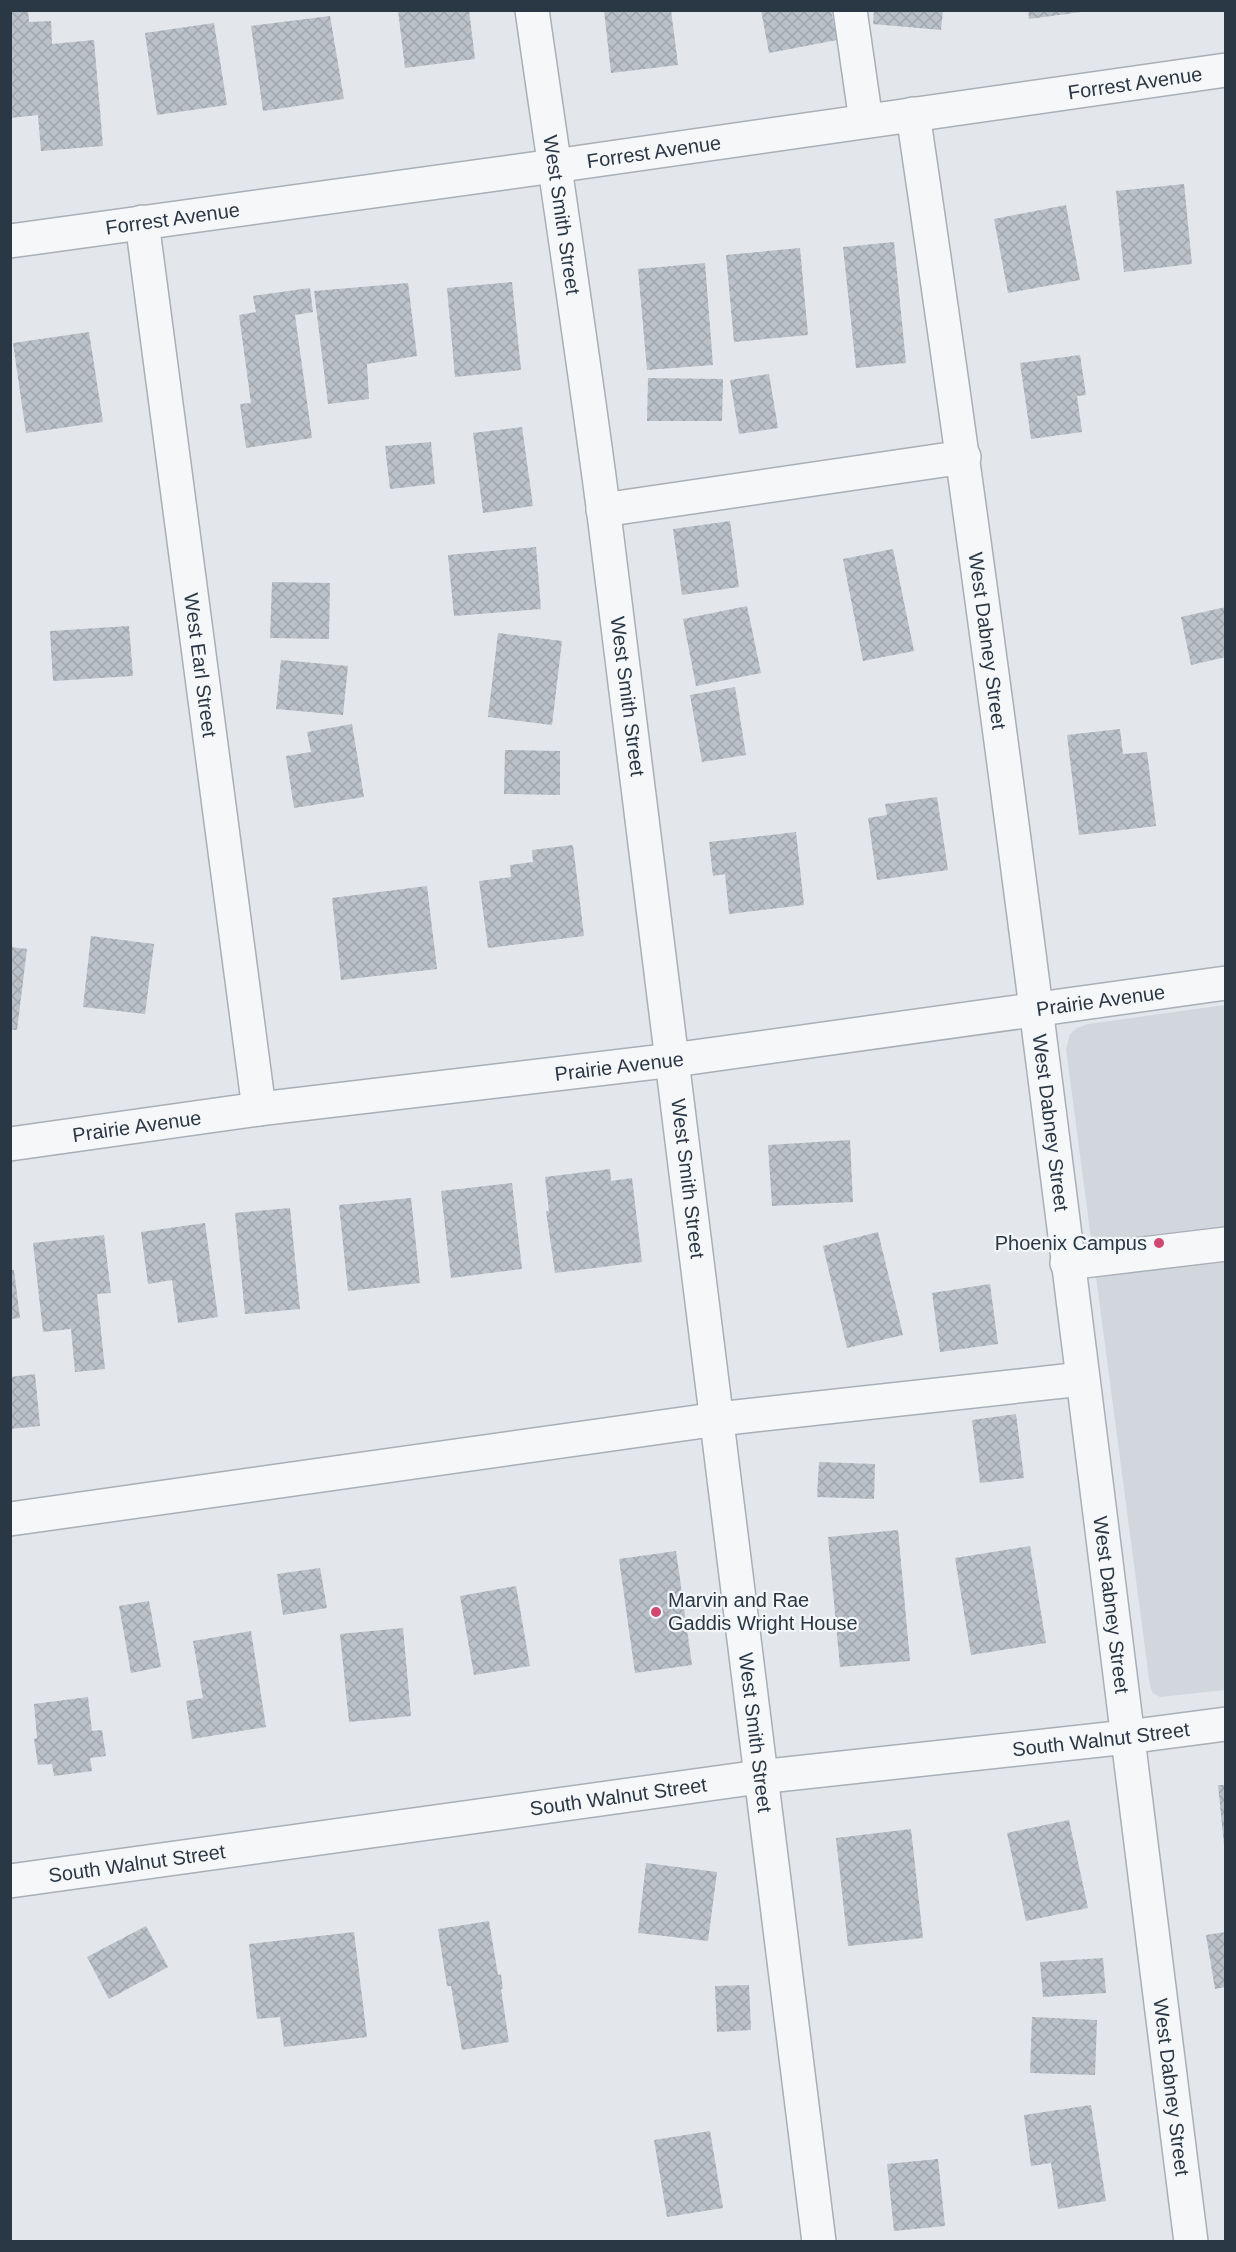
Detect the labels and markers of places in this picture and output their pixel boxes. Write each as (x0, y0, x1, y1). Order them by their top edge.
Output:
place label: Phoenix Campus (995, 1232, 1147, 1254)
marker: Phoenix Campus (1152, 1236, 1166, 1250)
place label: Marvin and Rae Gaddis Wright House (668, 1589, 858, 1634)
marker: Marvin and Rae Gaddis Wright House (649, 1605, 663, 1619)

